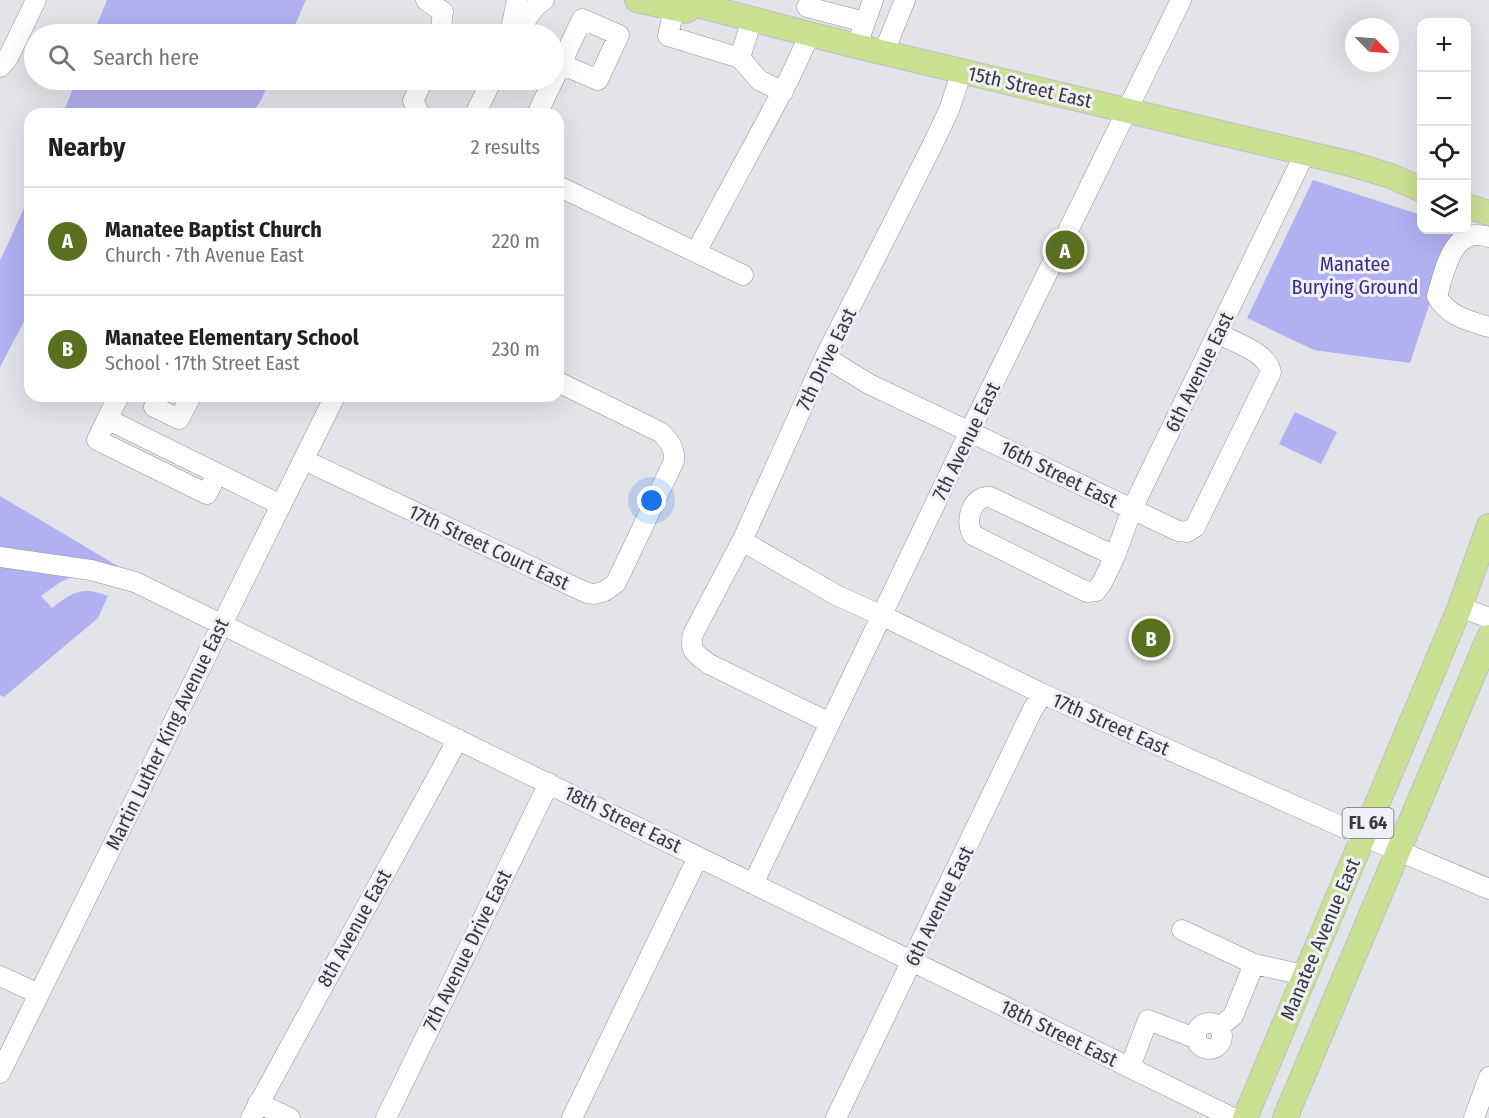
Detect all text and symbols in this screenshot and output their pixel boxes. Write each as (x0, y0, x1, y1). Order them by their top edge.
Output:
north arrow (1345, 18, 1399, 72)
map controls (1417, 18, 1471, 234)
button: + (1417, 18, 1471, 72)
search box (24, 24, 564, 90)
icon: search (45, 41, 78, 74)
text: Search here (93, 44, 199, 71)
street label: 15th Street East (966, 61, 1095, 113)
button: − (1417, 72, 1471, 126)
button: locate (1417, 126, 1471, 180)
text: Nearby (48, 132, 125, 163)
text: 2 results (471, 135, 540, 159)
button: layers (1417, 180, 1471, 234)
text: Manatee Baptist Church (105, 216, 322, 243)
pin: A (1046, 228, 1084, 272)
text: A (62, 229, 73, 253)
text: 220 m (492, 229, 540, 253)
text: Church · 7th Avenue East (105, 243, 304, 267)
park label: Manatee Burying Ground (1291, 252, 1419, 299)
street label: 7th Drive East (791, 304, 861, 414)
street label: 6th Avenue East (1160, 308, 1239, 436)
text: Manatee Elementary School (105, 324, 359, 351)
text: B (62, 337, 73, 361)
text: 230 m (492, 337, 540, 361)
text: School · 17th Street East (105, 351, 299, 375)
street label: 7th Avenue East (927, 378, 1005, 504)
street label: 16th Street East (997, 435, 1122, 513)
your location (637, 486, 666, 515)
street label: 17th Street Court East (405, 499, 574, 595)
street label: Martin Luther King Avenue East (100, 614, 234, 854)
pin: B (1132, 616, 1170, 660)
street label: 17th Street East (1049, 688, 1174, 761)
street label: 18th Street East (561, 780, 686, 858)
road number: FL 64 (1342, 808, 1394, 838)
street label: 6th Avenue East (900, 842, 979, 970)
street label: Manatee Avenue East (1275, 854, 1365, 1024)
street label: 8th Avenue East (312, 865, 396, 991)
street label: 7th Avenue Drive East (418, 865, 516, 1034)
street label: 18th Street East (997, 994, 1122, 1072)

